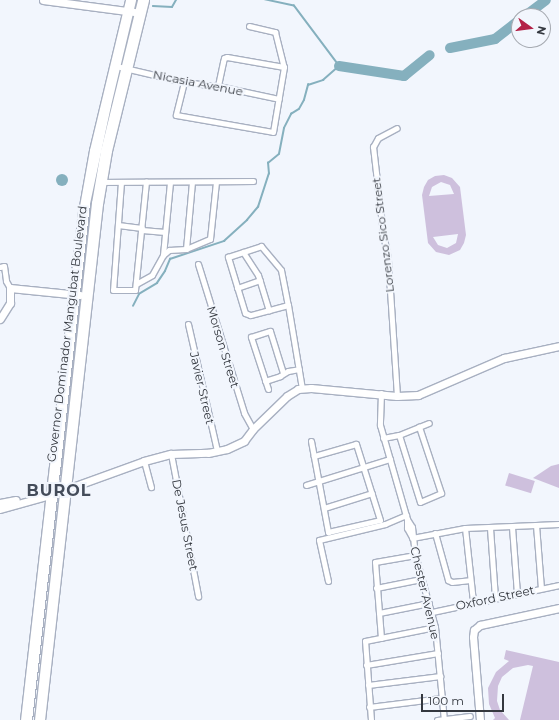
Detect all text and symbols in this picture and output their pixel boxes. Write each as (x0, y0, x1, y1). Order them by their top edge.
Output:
north arrow (511, 8, 551, 48)
text: N (534, 25, 550, 37)
street label: Nicasia Avenue (152, 67, 244, 99)
street label: Lorenzo Sico Street (369, 177, 397, 293)
street label: Governor Dominador Mangubat Boulevard (44, 205, 90, 463)
street label: Morson Street (204, 304, 242, 390)
street label: Javier Street (187, 350, 217, 426)
street label: De Jesus Street (169, 478, 201, 572)
district label: BUROL (27, 481, 91, 501)
street label: Chester Avenue (407, 545, 443, 641)
street label: Oxford Street (454, 583, 536, 613)
scale bar (423, 686, 506, 712)
text: 100 m (428, 693, 464, 708)

